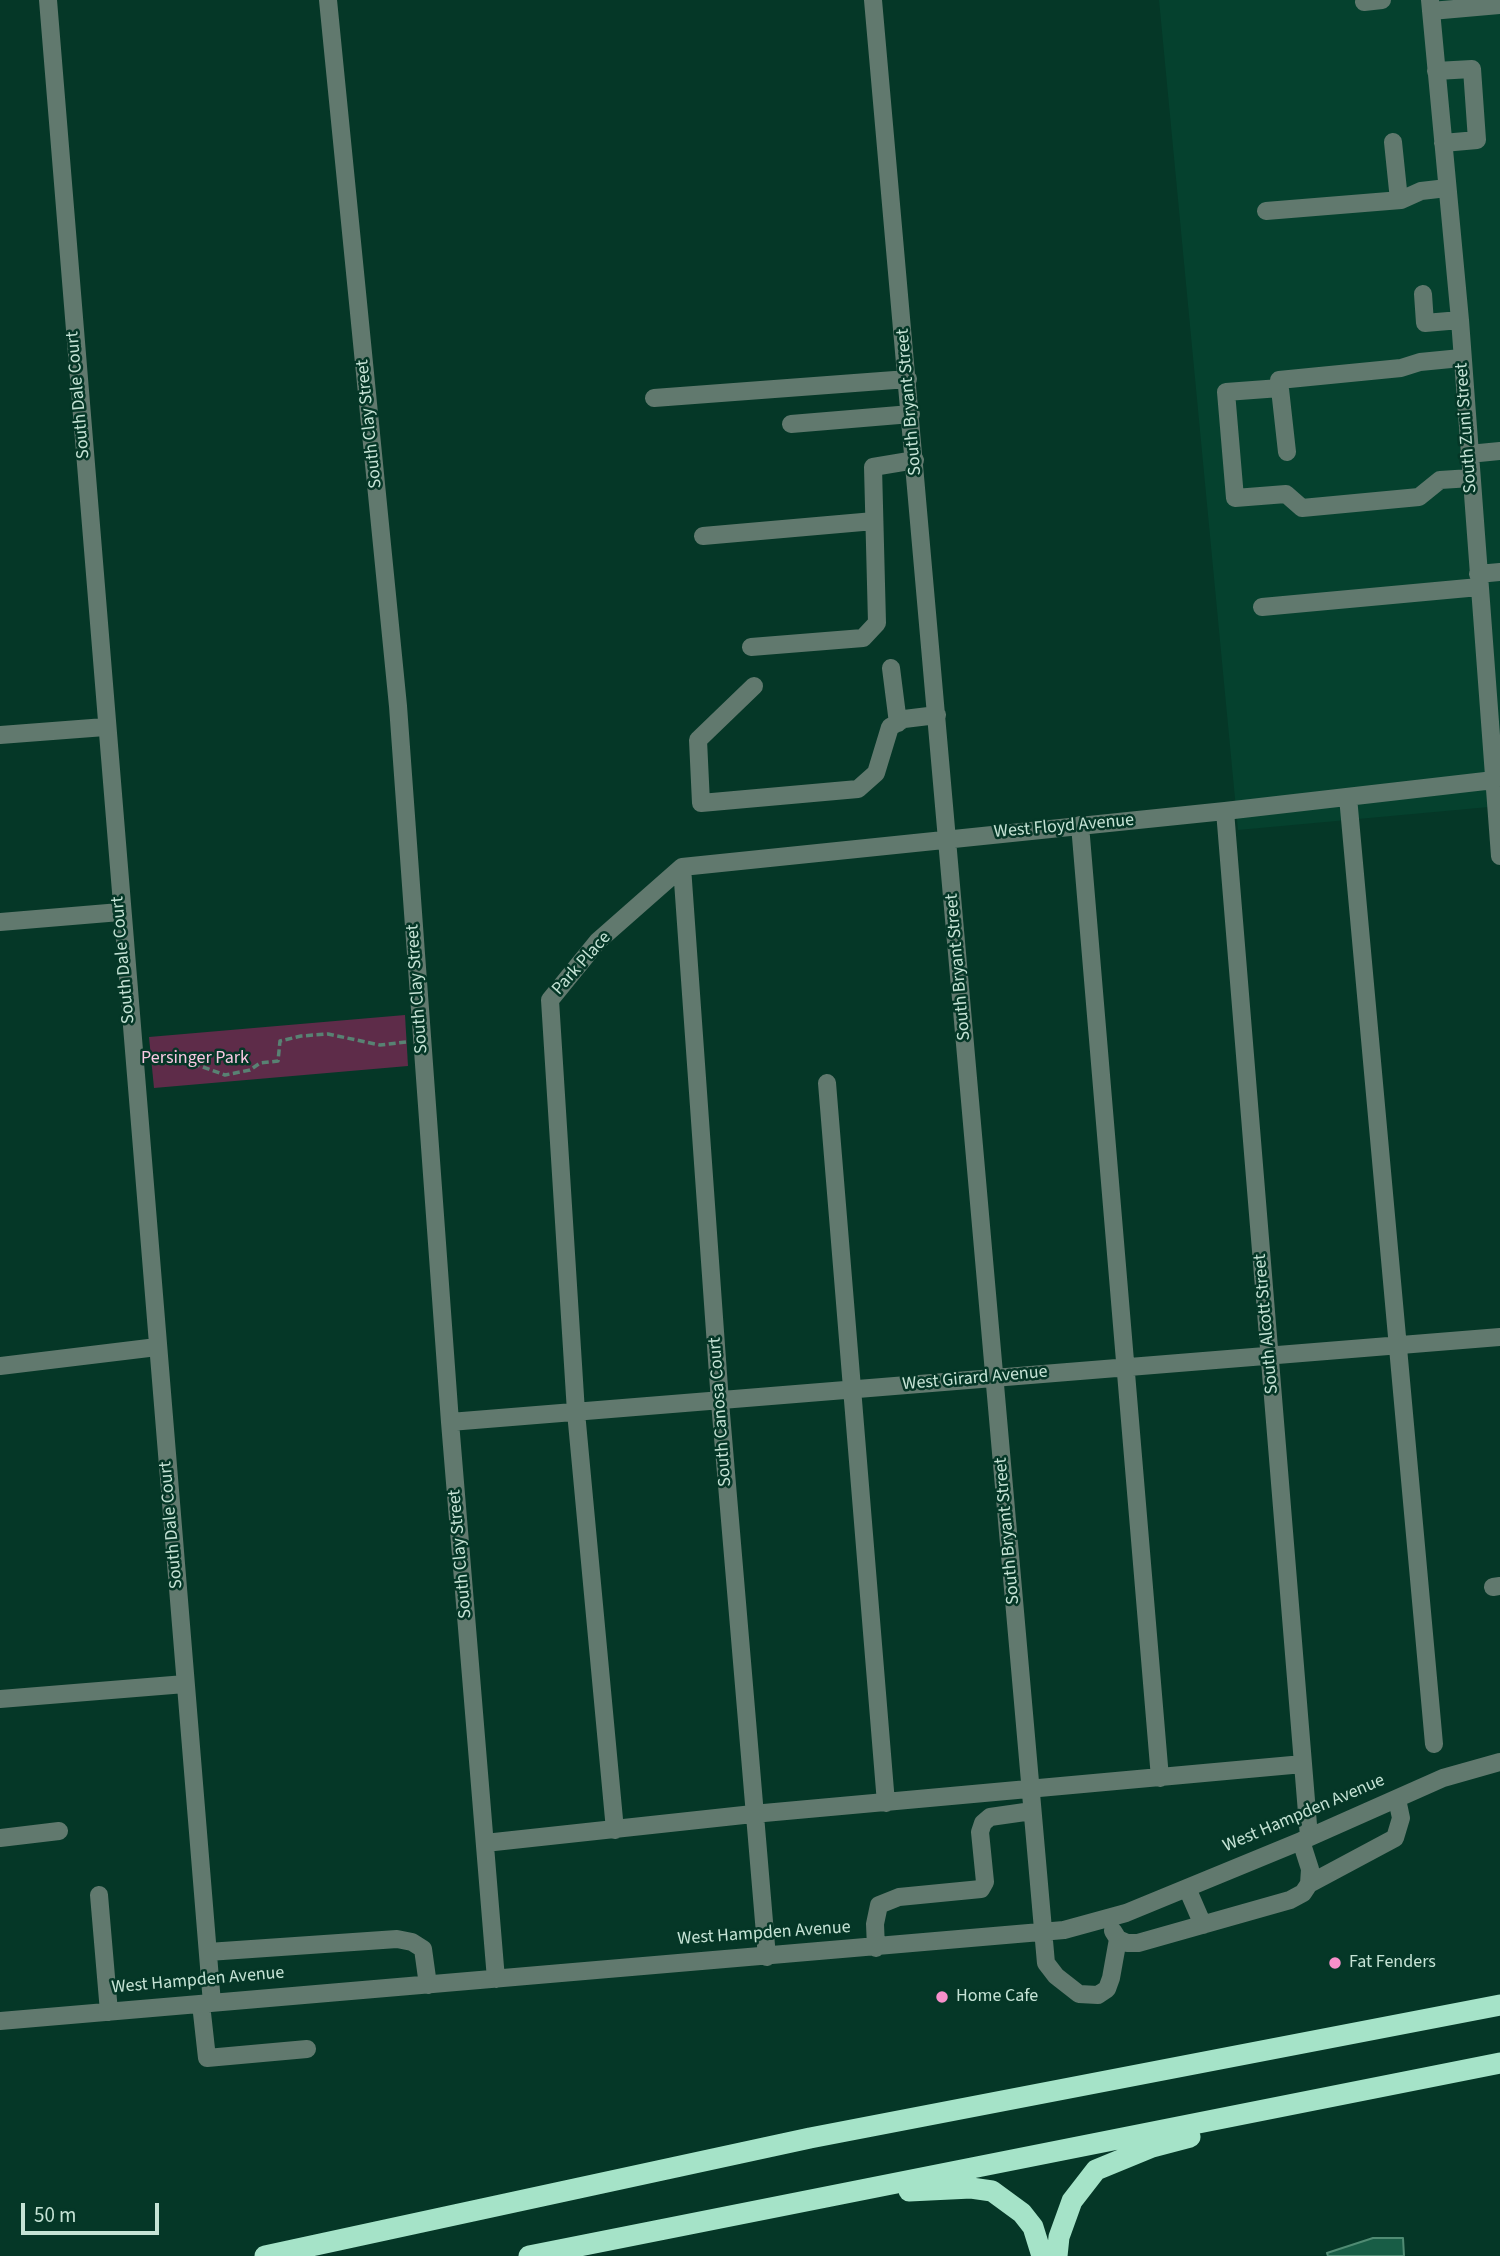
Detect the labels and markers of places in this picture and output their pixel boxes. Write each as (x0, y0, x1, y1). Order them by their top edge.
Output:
place label: Fat Fenders (1349, 1952, 1436, 1974)
marker: Fat Fenders (1327, 1955, 1343, 1971)
place label: Home Cafe (956, 1986, 1038, 2008)
marker: Home Cafe (934, 1989, 950, 2005)

